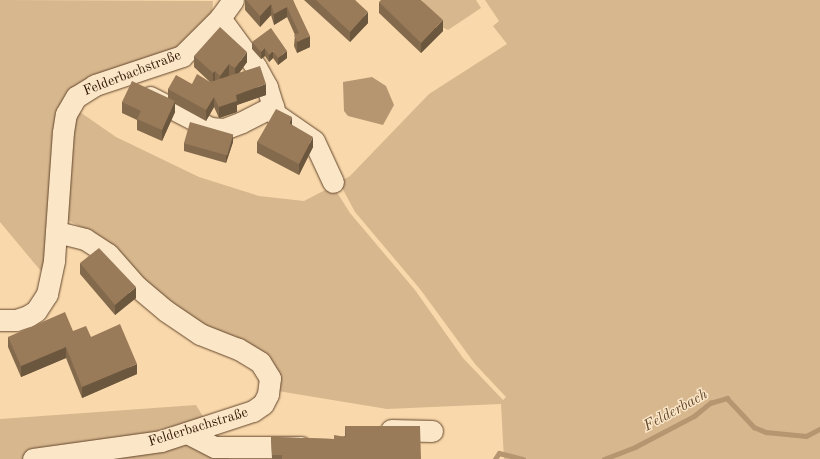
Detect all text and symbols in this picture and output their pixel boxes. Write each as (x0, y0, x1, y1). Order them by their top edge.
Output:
street label: Felderbachstraße (81, 47, 183, 99)
water label: Felderbach (641, 386, 711, 436)
street label: Felderbachstraße (146, 404, 250, 450)

